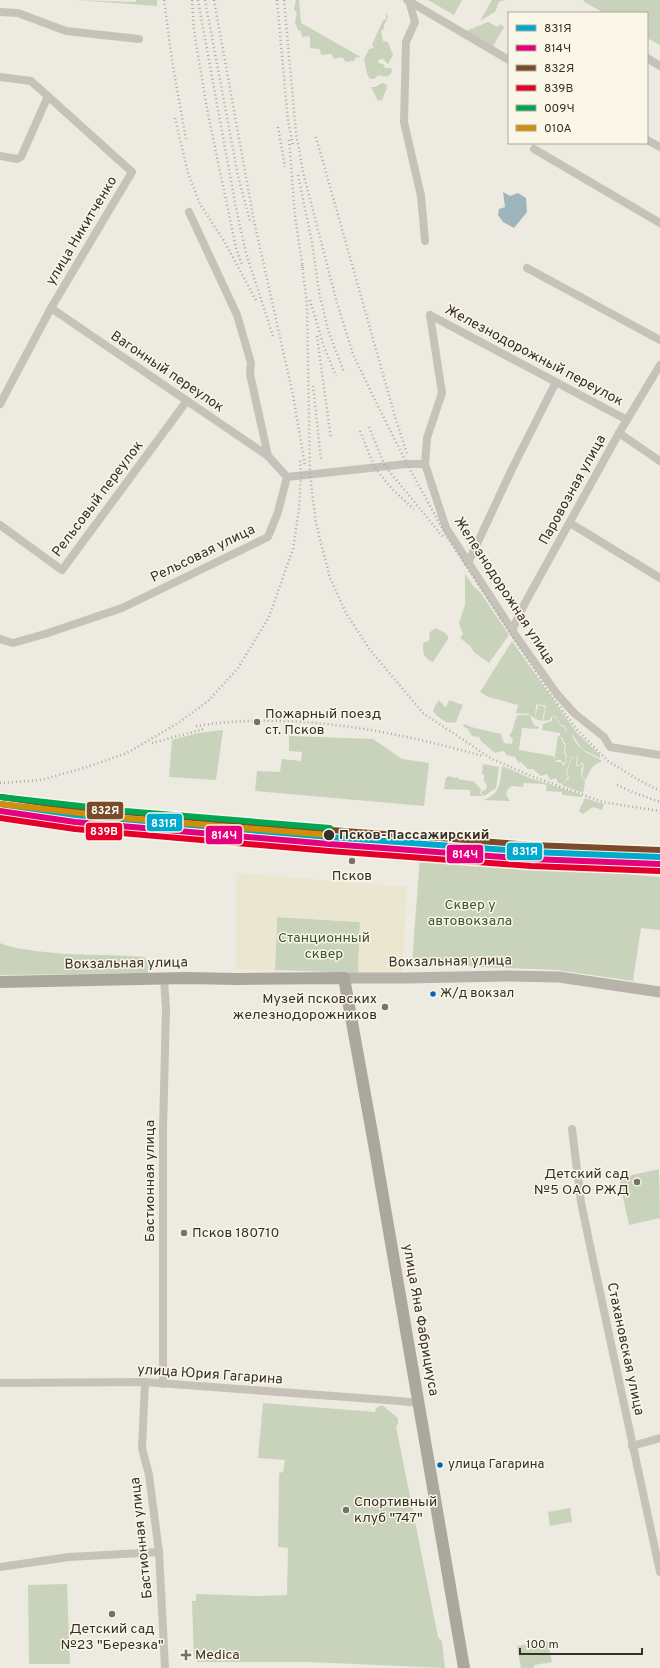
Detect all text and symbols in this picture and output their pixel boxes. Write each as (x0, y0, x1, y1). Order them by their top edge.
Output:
legend (508, 12, 648, 144)
text: 831Я (544, 21, 572, 37)
text: 814Ч (544, 41, 571, 57)
text: 832Я (544, 61, 574, 77)
text: 839В (544, 81, 573, 97)
text: 009Ч (544, 101, 575, 117)
text: 010А (544, 121, 572, 137)
street label: улица Никитченко (43, 173, 121, 289)
street label: Железнодорожный переулок (442, 302, 626, 410)
street label: Вагонный переулок (107, 328, 227, 416)
street label: Паровозная улица (536, 432, 610, 548)
street label: Рельсовый переулок (49, 438, 147, 560)
street label: Железнодорожная улица (450, 514, 558, 668)
street label: Рельсовая улица (148, 521, 258, 587)
place label: Пожарный поезд ст. Псков (265, 706, 381, 739)
marker: Пожарный поезд ст. Псков (252, 717, 262, 727)
line badge: 832Я (86, 801, 124, 820)
text: 832Я (91, 804, 119, 818)
line badge: 831Я (146, 813, 183, 832)
text: 831Я (151, 817, 177, 831)
line badge: 839В (85, 822, 123, 841)
text: 839В (90, 825, 118, 839)
line badge: 814Ч (205, 825, 243, 845)
place label: Псков-Пассажирский (339, 827, 489, 844)
marker: Псков-Пассажирский (322, 828, 336, 842)
text: 814Ч (211, 829, 237, 843)
line badge: 831Я (506, 842, 543, 861)
line badge: 814Ч (446, 844, 484, 864)
text: 831Я (512, 845, 538, 859)
text: 814Ч (452, 848, 478, 862)
marker: Псков (347, 856, 357, 866)
place label: Псков (332, 868, 372, 885)
park label: Сквер у автовокзала (428, 897, 512, 930)
park label: Станционный сквер (278, 930, 370, 963)
street label: Вокзальная улица (388, 952, 512, 972)
street label: Вокзальная улица (64, 954, 188, 974)
place label: Ж/д вокзал (440, 986, 514, 1002)
marker: Ж/д вокзал (428, 989, 438, 999)
place label: Музей псковских железнодорожников (233, 991, 377, 1024)
marker: Музей псковских железнодорожников (380, 1002, 390, 1012)
street label: Бастионная улица (142, 1120, 159, 1242)
place label: Детский сад №5 ОАО РЖД (534, 1166, 629, 1199)
marker: Детский сад №5 ОАО РЖД (632, 1177, 642, 1187)
place label: Псков 180710 (192, 1225, 280, 1242)
marker: Псков 180710 (179, 1228, 189, 1238)
street label: улица Яна Фабрициуса (398, 1243, 442, 1397)
street label: Стахановская улица (603, 1281, 647, 1417)
street label: улица Юрия Гагарина (137, 1361, 283, 1389)
place label: улица Гагарина (448, 1457, 544, 1473)
marker: улица Гагарина (435, 1460, 445, 1470)
street label: Бастионная улица (127, 1476, 157, 1600)
place label: Спортивный клуб "747" (354, 1494, 437, 1527)
marker: Спортивный клуб "747" (341, 1505, 351, 1515)
marker: Детский сад №23 "Березка" (107, 1609, 117, 1619)
place label: Детский сад №23 "Березка" (60, 1621, 164, 1654)
scale bar (520, 1630, 642, 1656)
text: 100 m (526, 1637, 559, 1653)
place label: Medica (195, 1647, 240, 1664)
marker: Medica (180, 1649, 192, 1661)

